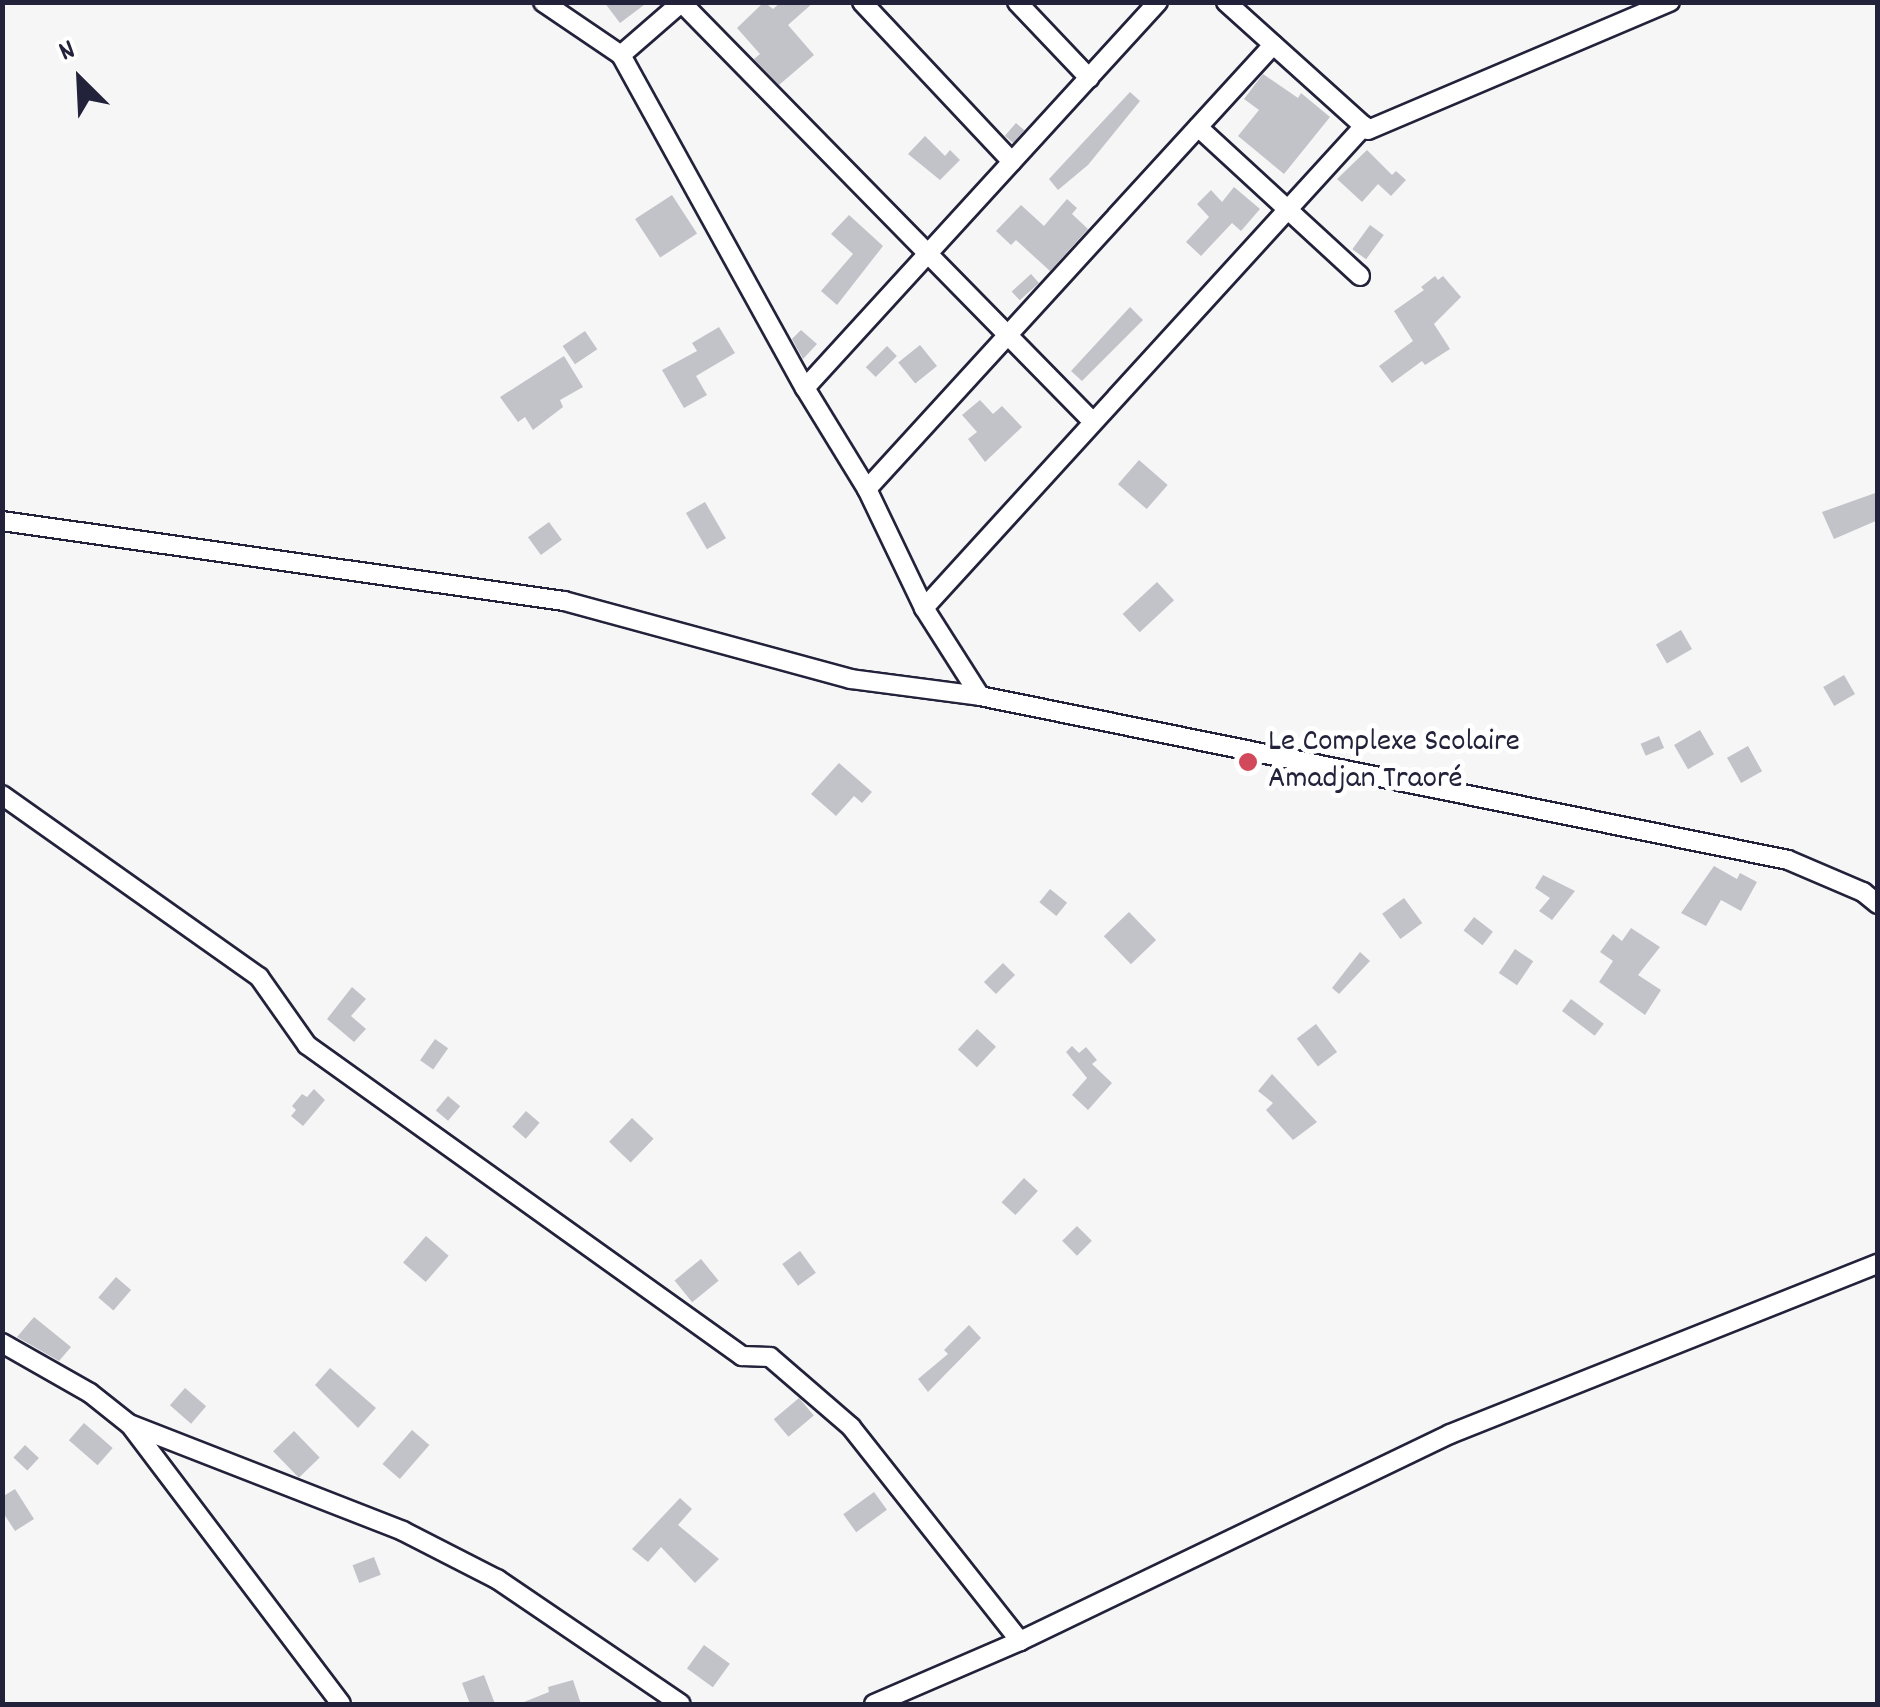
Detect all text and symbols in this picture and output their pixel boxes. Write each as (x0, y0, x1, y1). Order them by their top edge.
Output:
north arrow (30, 30, 130, 130)
text: N (53, 32, 82, 74)
place label: Le Complexe Scolaire Amadjan Traoré (1268, 725, 1520, 800)
marker: Le Complexe Scolaire Amadjan Traoré (1237, 751, 1259, 773)

